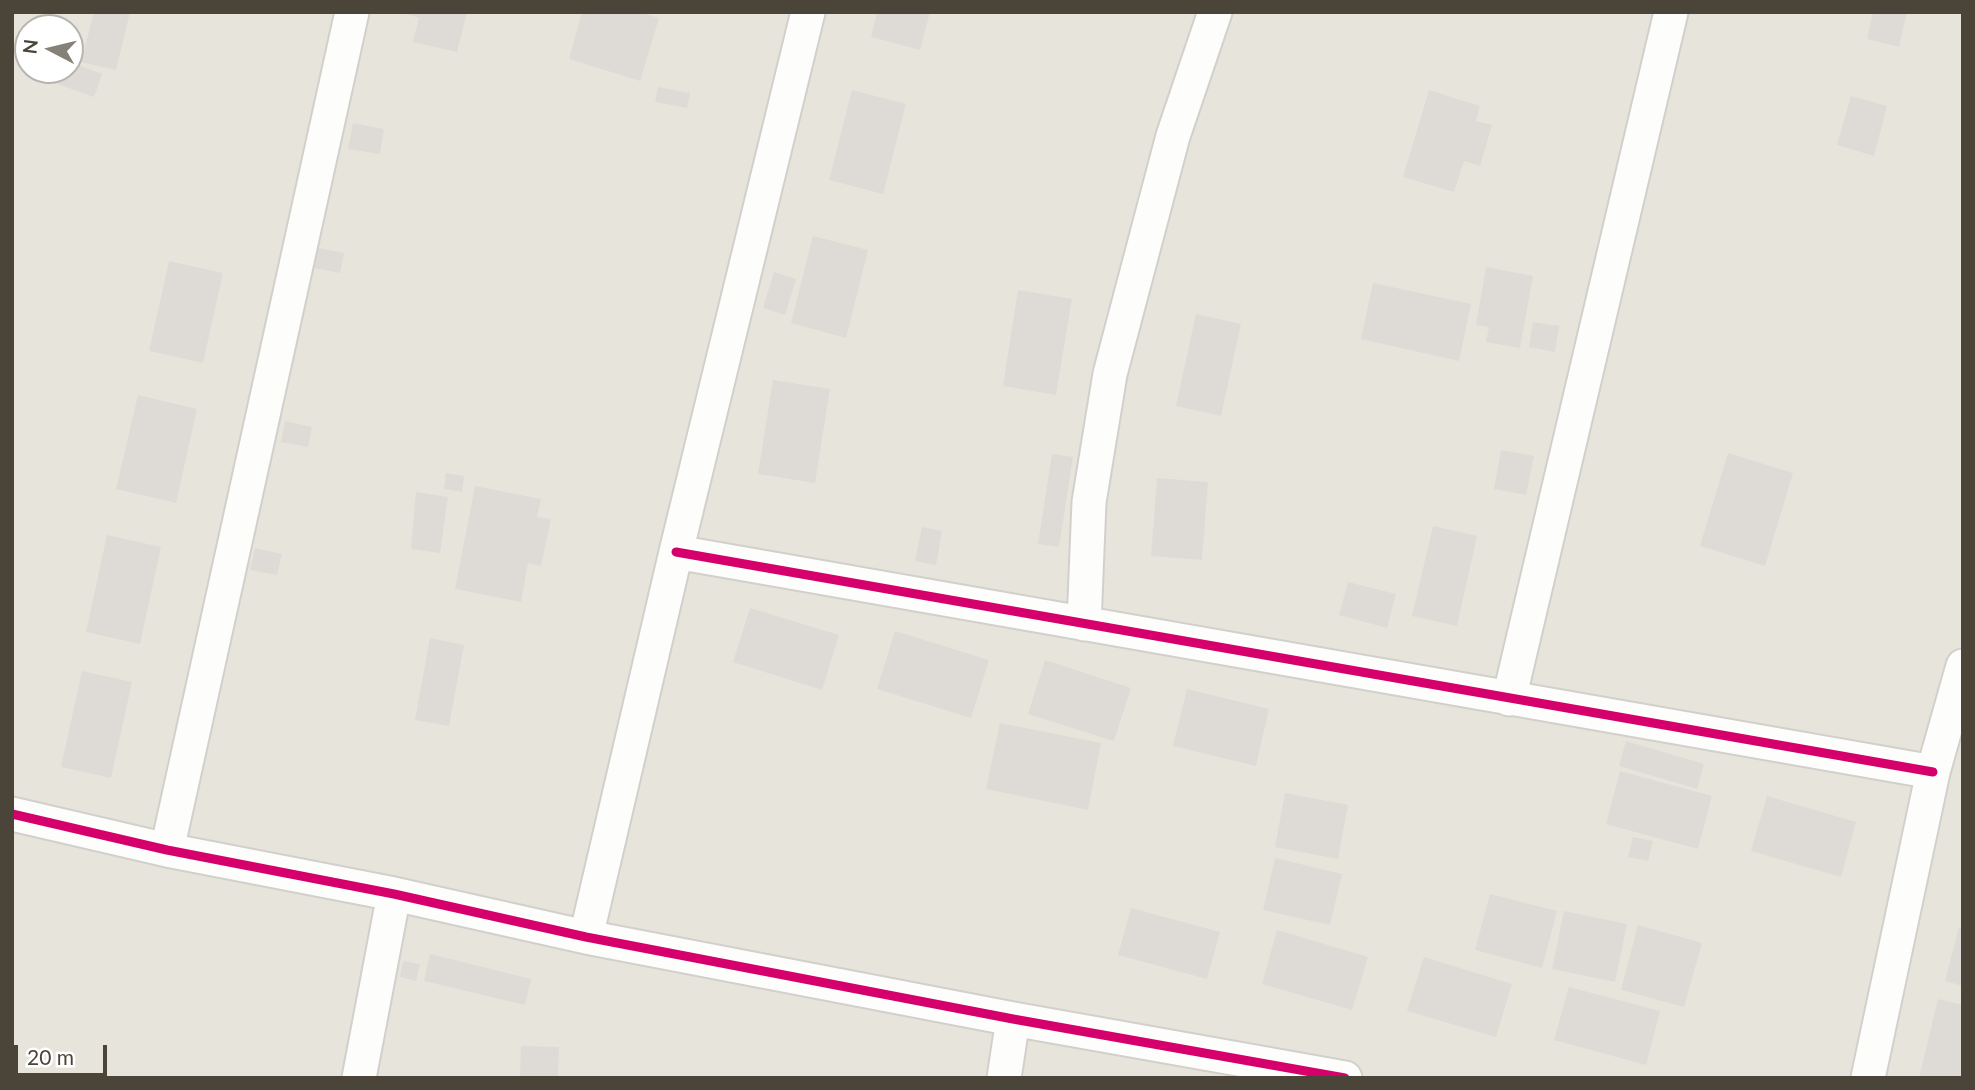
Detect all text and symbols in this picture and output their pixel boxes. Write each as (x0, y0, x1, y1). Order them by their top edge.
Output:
north arrow (14, 14, 84, 84)
text: N (17, 38, 42, 55)
scale bar (18, 1030, 110, 1074)
text: 20 m (27, 1044, 74, 1069)

